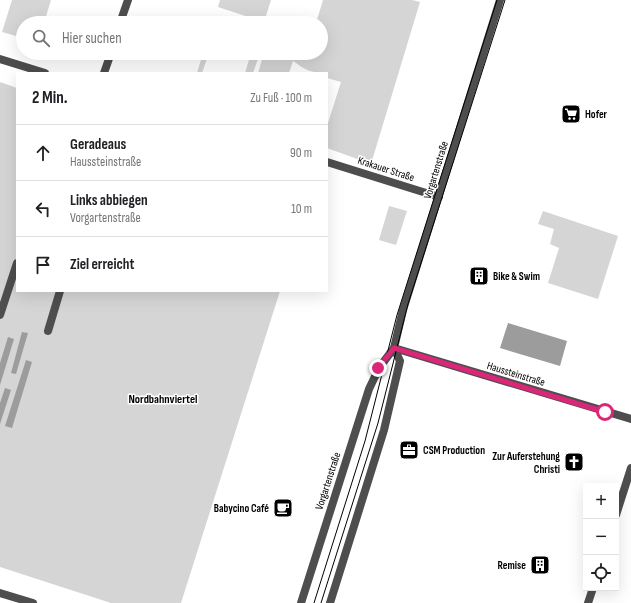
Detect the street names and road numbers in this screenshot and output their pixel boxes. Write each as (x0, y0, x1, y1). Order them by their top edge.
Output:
street label: Vorgartenstraße (421, 140, 451, 200)
street label: Krakauer Straße (356, 154, 416, 184)
street label: Haussteinstraße (485, 359, 547, 389)
street label: Vorgartenstraße (313, 451, 343, 511)

